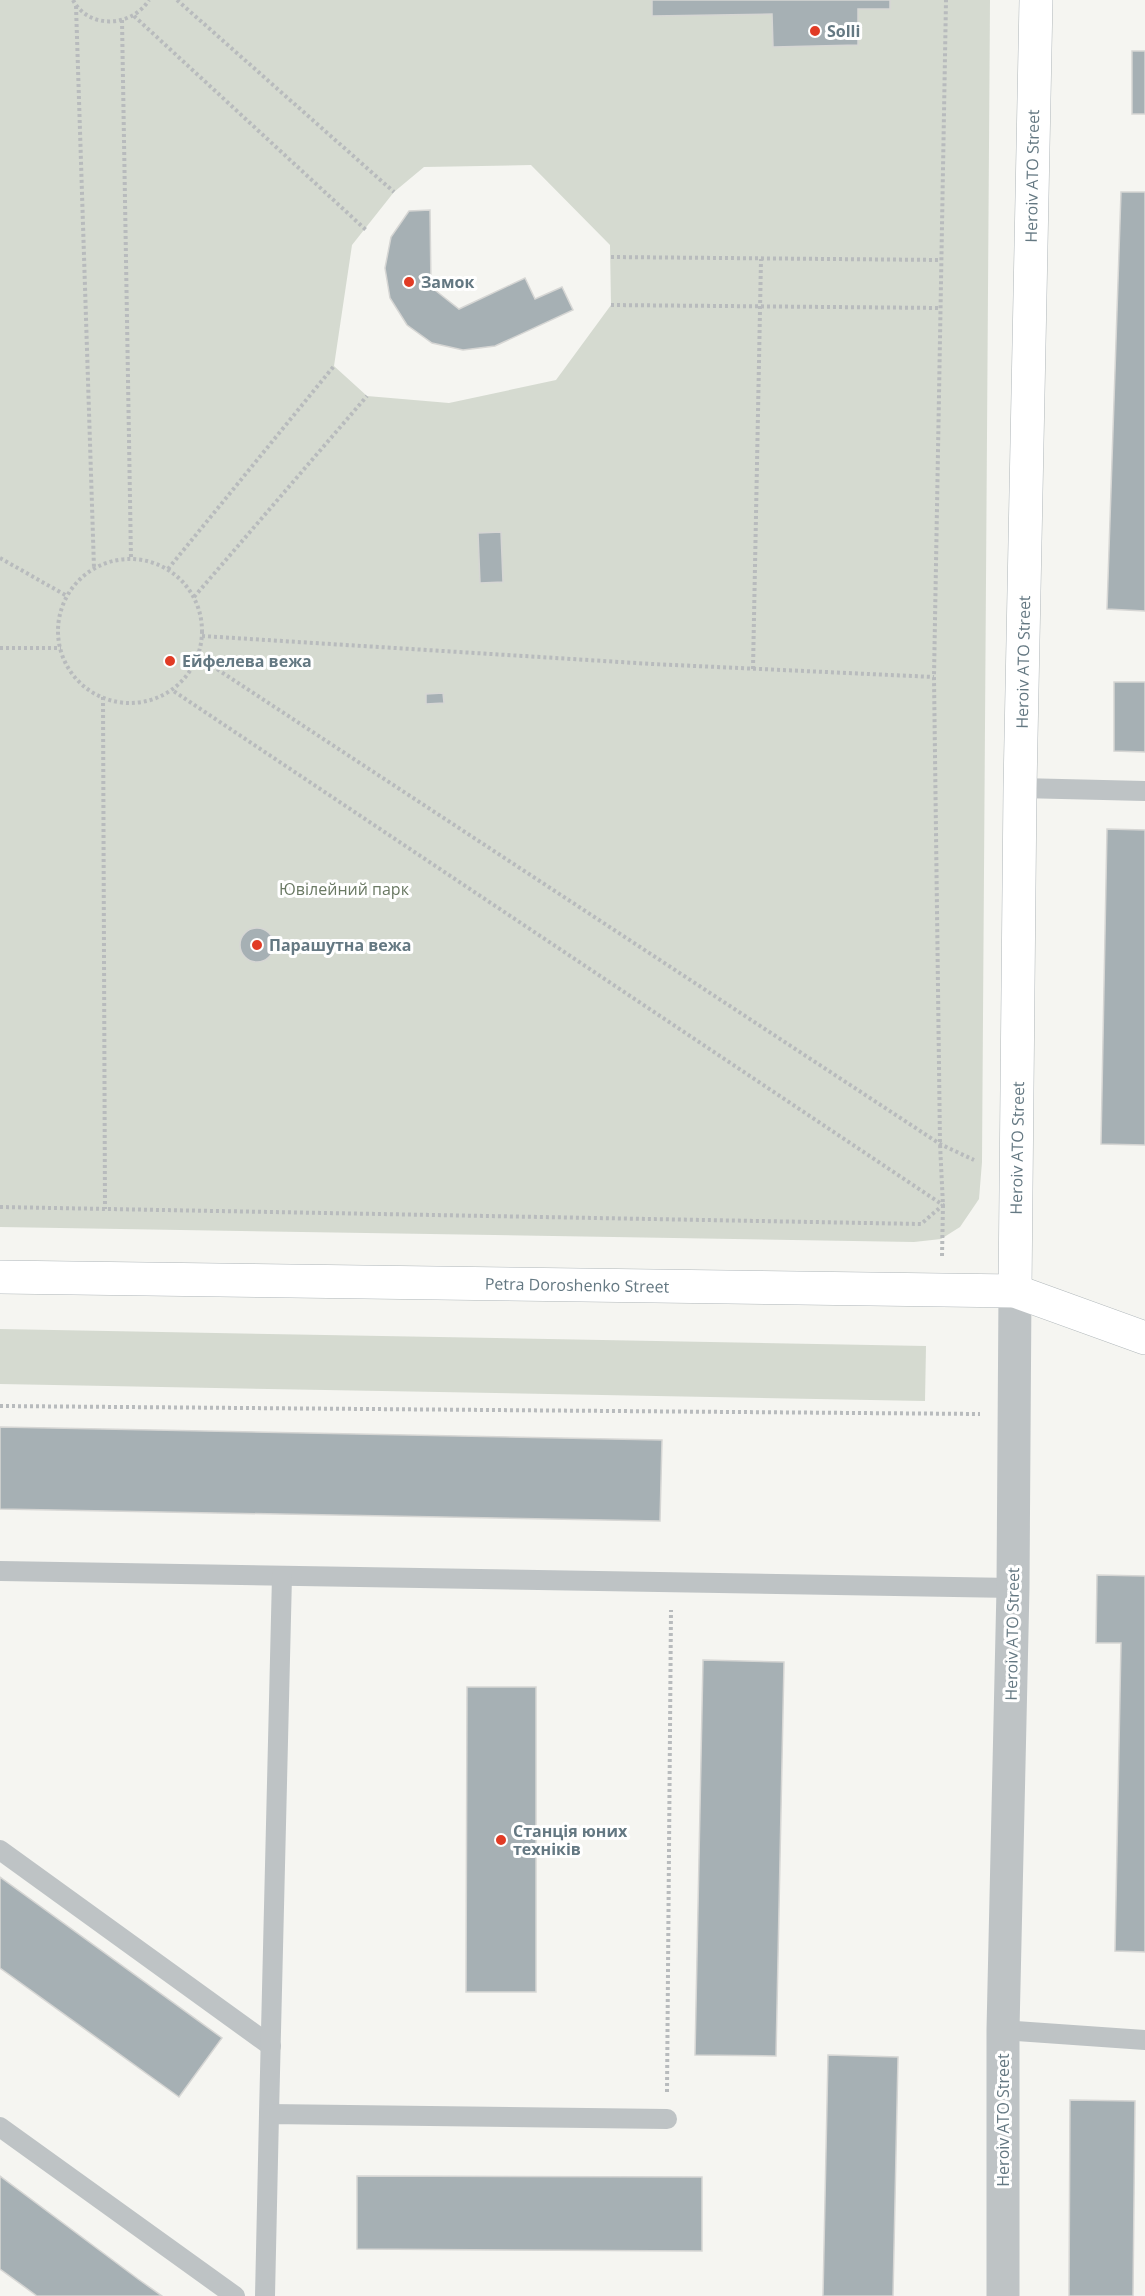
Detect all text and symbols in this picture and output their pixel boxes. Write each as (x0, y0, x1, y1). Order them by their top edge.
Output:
place label: Solli (827, 20, 860, 42)
marker: Solli (808, 24, 822, 38)
street label: Heroiv ATO Street (1020, 109, 1044, 243)
place label: Замок (421, 271, 474, 293)
marker: Замок (402, 275, 416, 289)
street label: Heroiv ATO Street (1011, 595, 1035, 729)
place label: Ейфелева вежа (182, 650, 312, 672)
marker: Ейфелева вежа (163, 654, 177, 668)
park label: Ювілейний парк (279, 878, 410, 900)
place label: Парашутна вежа (269, 934, 411, 956)
marker: Парашутна вежа (250, 938, 264, 952)
street label: Heroiv ATO Street (1005, 1081, 1029, 1215)
street label: Petra Doroshenko Street (485, 1272, 670, 1298)
street label: Heroiv ATO Street (1000, 1567, 1024, 1701)
place label: Станція юних техніків (513, 1820, 628, 1860)
marker: Станція юних техніків (494, 1833, 508, 1847)
street label: Heroiv ATO Street (992, 2053, 1014, 2187)

